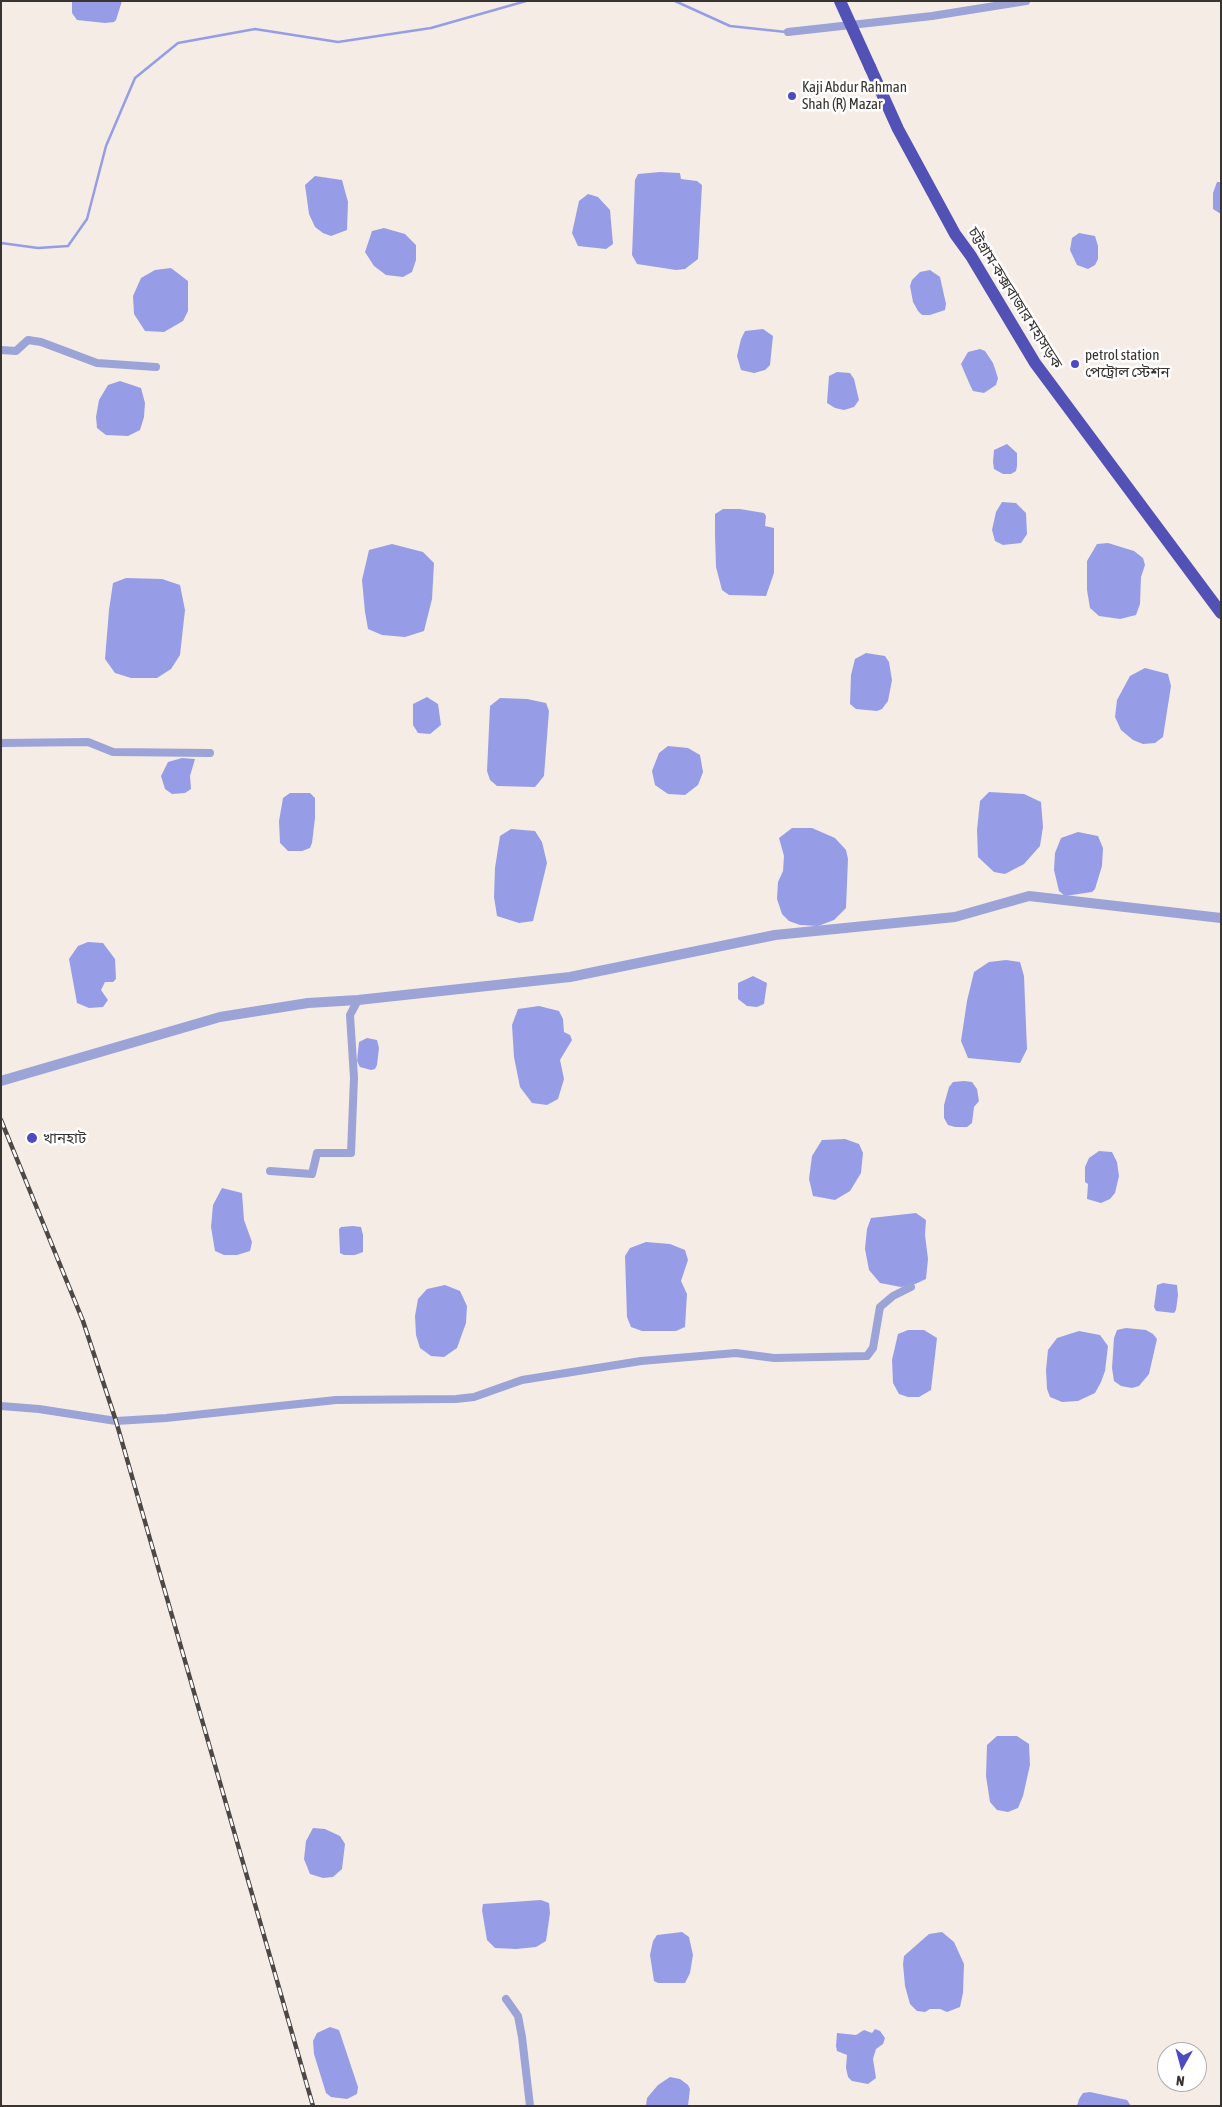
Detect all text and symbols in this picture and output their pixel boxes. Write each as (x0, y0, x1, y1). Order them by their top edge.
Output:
place label: Kaji Abdur Rahman Shah (R) Mazar (802, 78, 907, 113)
marker: Kaji Abdur Rahman Shah (R) Mazar (786, 90, 798, 102)
street label: চট্টগ্রাম-কক্সবাজার মহাসড়ক (964, 224, 1066, 372)
place label: petrol station পেট্রোল স্টেশন (1085, 346, 1169, 381)
marker: petrol station পেট্রোল স্টেশন (1069, 358, 1081, 370)
place label: খানহাট (43, 1129, 86, 1147)
marker: খানহাট (25, 1131, 39, 1145)
north arrow (1157, 2042, 1207, 2092)
text: N (1175, 2072, 1185, 2089)

